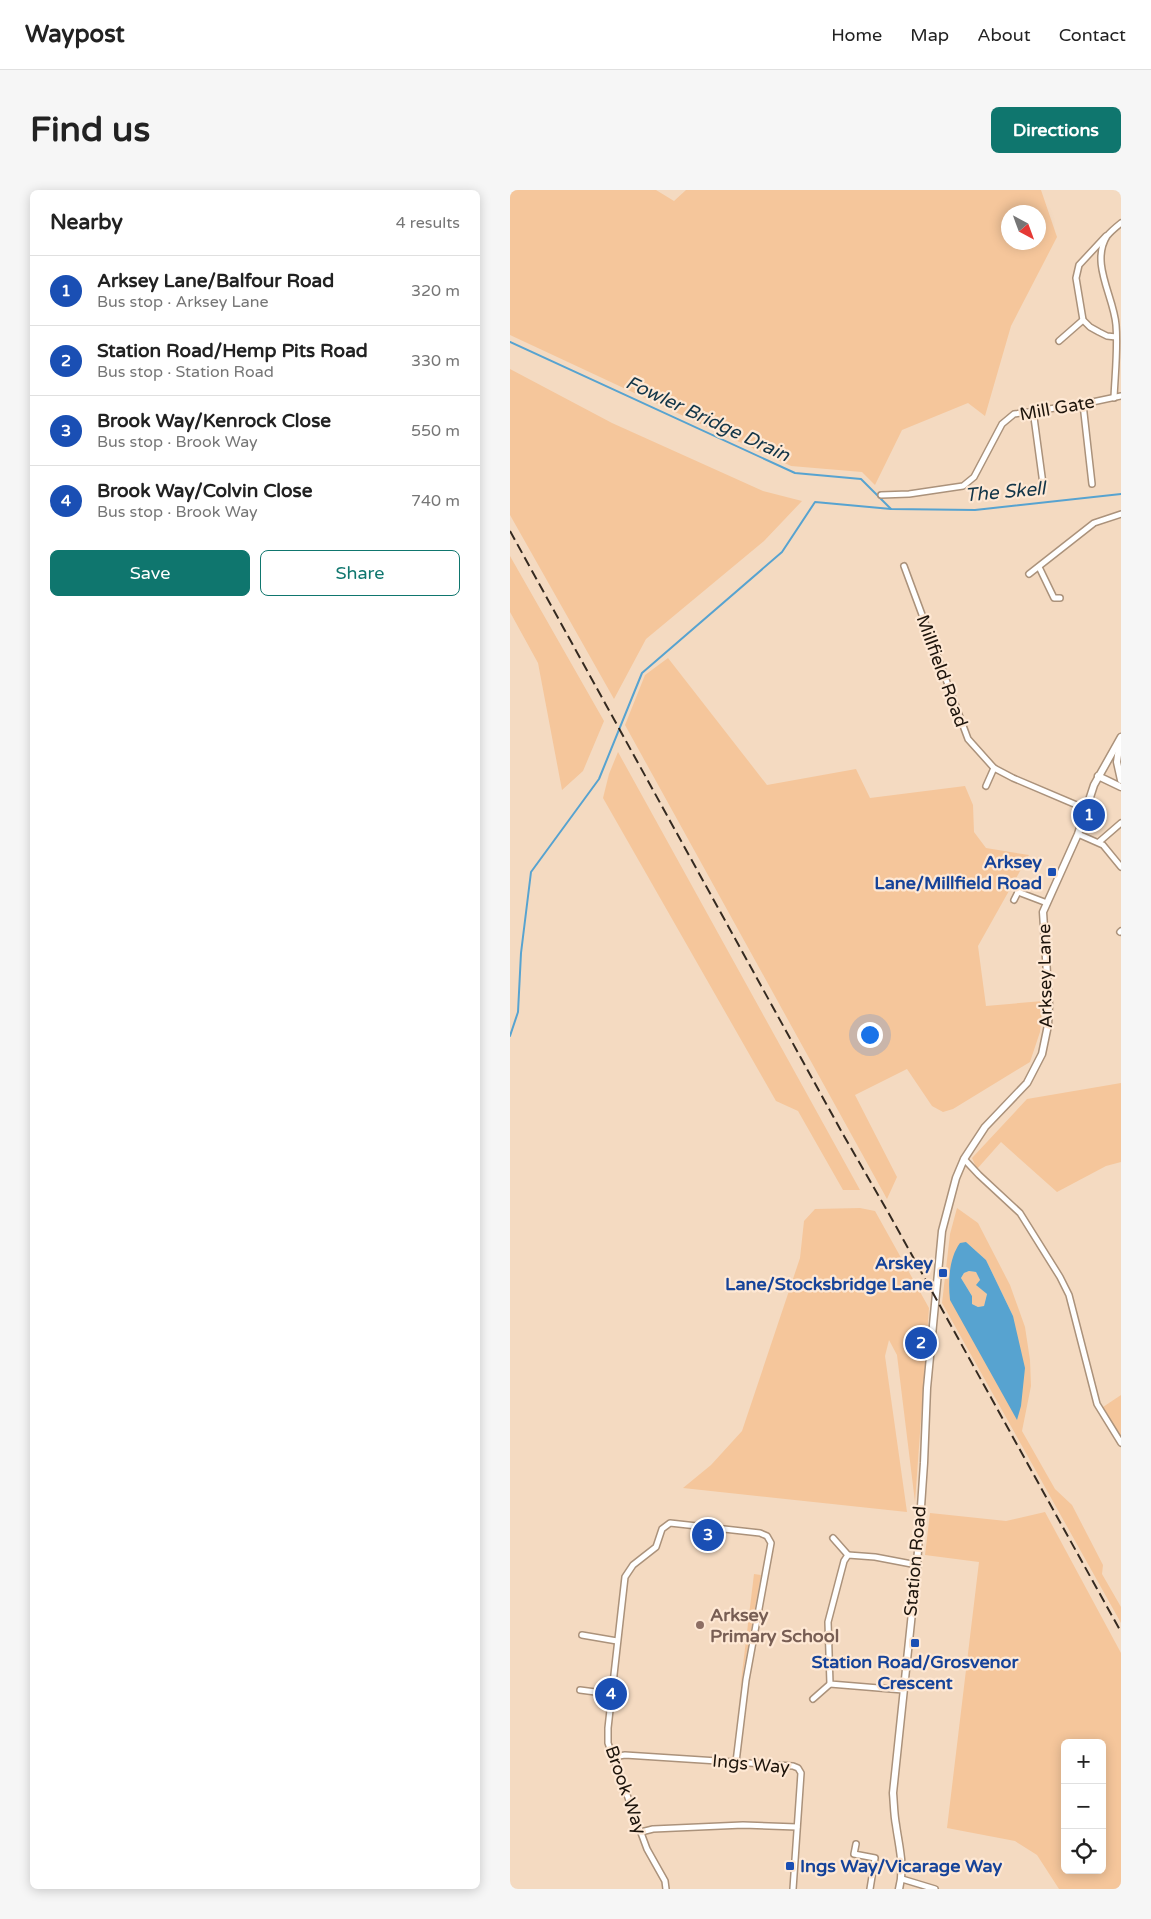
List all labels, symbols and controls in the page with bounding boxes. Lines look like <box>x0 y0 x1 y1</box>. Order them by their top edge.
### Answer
text: Waypost <box>25 20 125 49</box>
text: Home <box>831 24 882 46</box>
text: Map <box>910 24 949 46</box>
text: About <box>977 24 1031 46</box>
text: Contact <box>1059 24 1126 46</box>
button: Directions <box>991 107 1121 153</box>
text: Find us <box>30 109 150 151</box>
north arrow <box>1001 205 1046 250</box>
text: Nearby <box>50 210 123 235</box>
text: 4 results <box>396 213 460 233</box>
text: Arksey Lane/Balfour Road <box>97 270 334 292</box>
text: 1 <box>61 281 71 301</box>
text: 320 m <box>411 281 460 301</box>
text: Bus stop · Arksey Lane <box>97 292 269 312</box>
text: Station Road/Hemp Pits Road <box>97 340 368 362</box>
text: 2 <box>61 351 71 371</box>
text: 330 m <box>411 351 460 371</box>
text: Bus stop · Station Road <box>97 362 274 382</box>
water label: Fowler Bridge Drain <box>622 371 793 467</box>
street label: Mill Gate <box>1018 391 1096 425</box>
text: Brook Way/Kenrock Close <box>97 410 331 432</box>
text: 3 <box>61 421 71 441</box>
text: 550 m <box>411 421 460 441</box>
text: Bus stop · Brook Way <box>97 432 258 452</box>
water label: The Skell <box>964 477 1048 506</box>
text: Brook Way/Colvin Close <box>97 480 313 502</box>
text: 4 <box>61 491 71 511</box>
text: 740 m <box>411 491 460 511</box>
text: Bus stop · Brook Way <box>97 502 258 522</box>
button: Save <box>50 550 250 596</box>
button: Share <box>260 550 460 596</box>
street label: Millfield Road <box>911 612 973 730</box>
pin: 1 <box>1073 796 1105 834</box>
place label: Arksey Lane/Millfield Road <box>874 851 1042 894</box>
marker: Arksey Lane/Millfield Road <box>1046 866 1058 878</box>
street label: Arksey Lane <box>1033 923 1057 1029</box>
your location <box>857 1022 883 1048</box>
place label: Arskey Lane/Stocksbridge Lane <box>725 1252 933 1295</box>
marker: Arskey Lane/Stocksbridge Lane <box>937 1267 949 1279</box>
pin: 2 <box>905 1324 937 1362</box>
street label: Station Road <box>899 1505 931 1617</box>
pin: 3 <box>692 1516 724 1554</box>
place label: Arksey Primary School <box>710 1604 839 1647</box>
marker: Arksey Primary School <box>694 1619 706 1631</box>
marker: Station Road/Grosvenor Crescent <box>909 1637 921 1649</box>
place label: Station Road/Grosvenor Crescent <box>812 1651 1019 1694</box>
pin: 4 <box>595 1675 627 1713</box>
map controls <box>1061 1739 1106 1874</box>
button: + <box>1061 1739 1106 1784</box>
street label: Brook Way <box>601 1743 652 1838</box>
street label: Ings Way <box>711 1750 791 1778</box>
button: − <box>1061 1784 1106 1829</box>
button: locate <box>1061 1829 1106 1874</box>
place label: Ings Way/Vicarage Way <box>800 1855 1002 1877</box>
marker: Ings Way/Vicarage Way <box>784 1860 796 1872</box>

